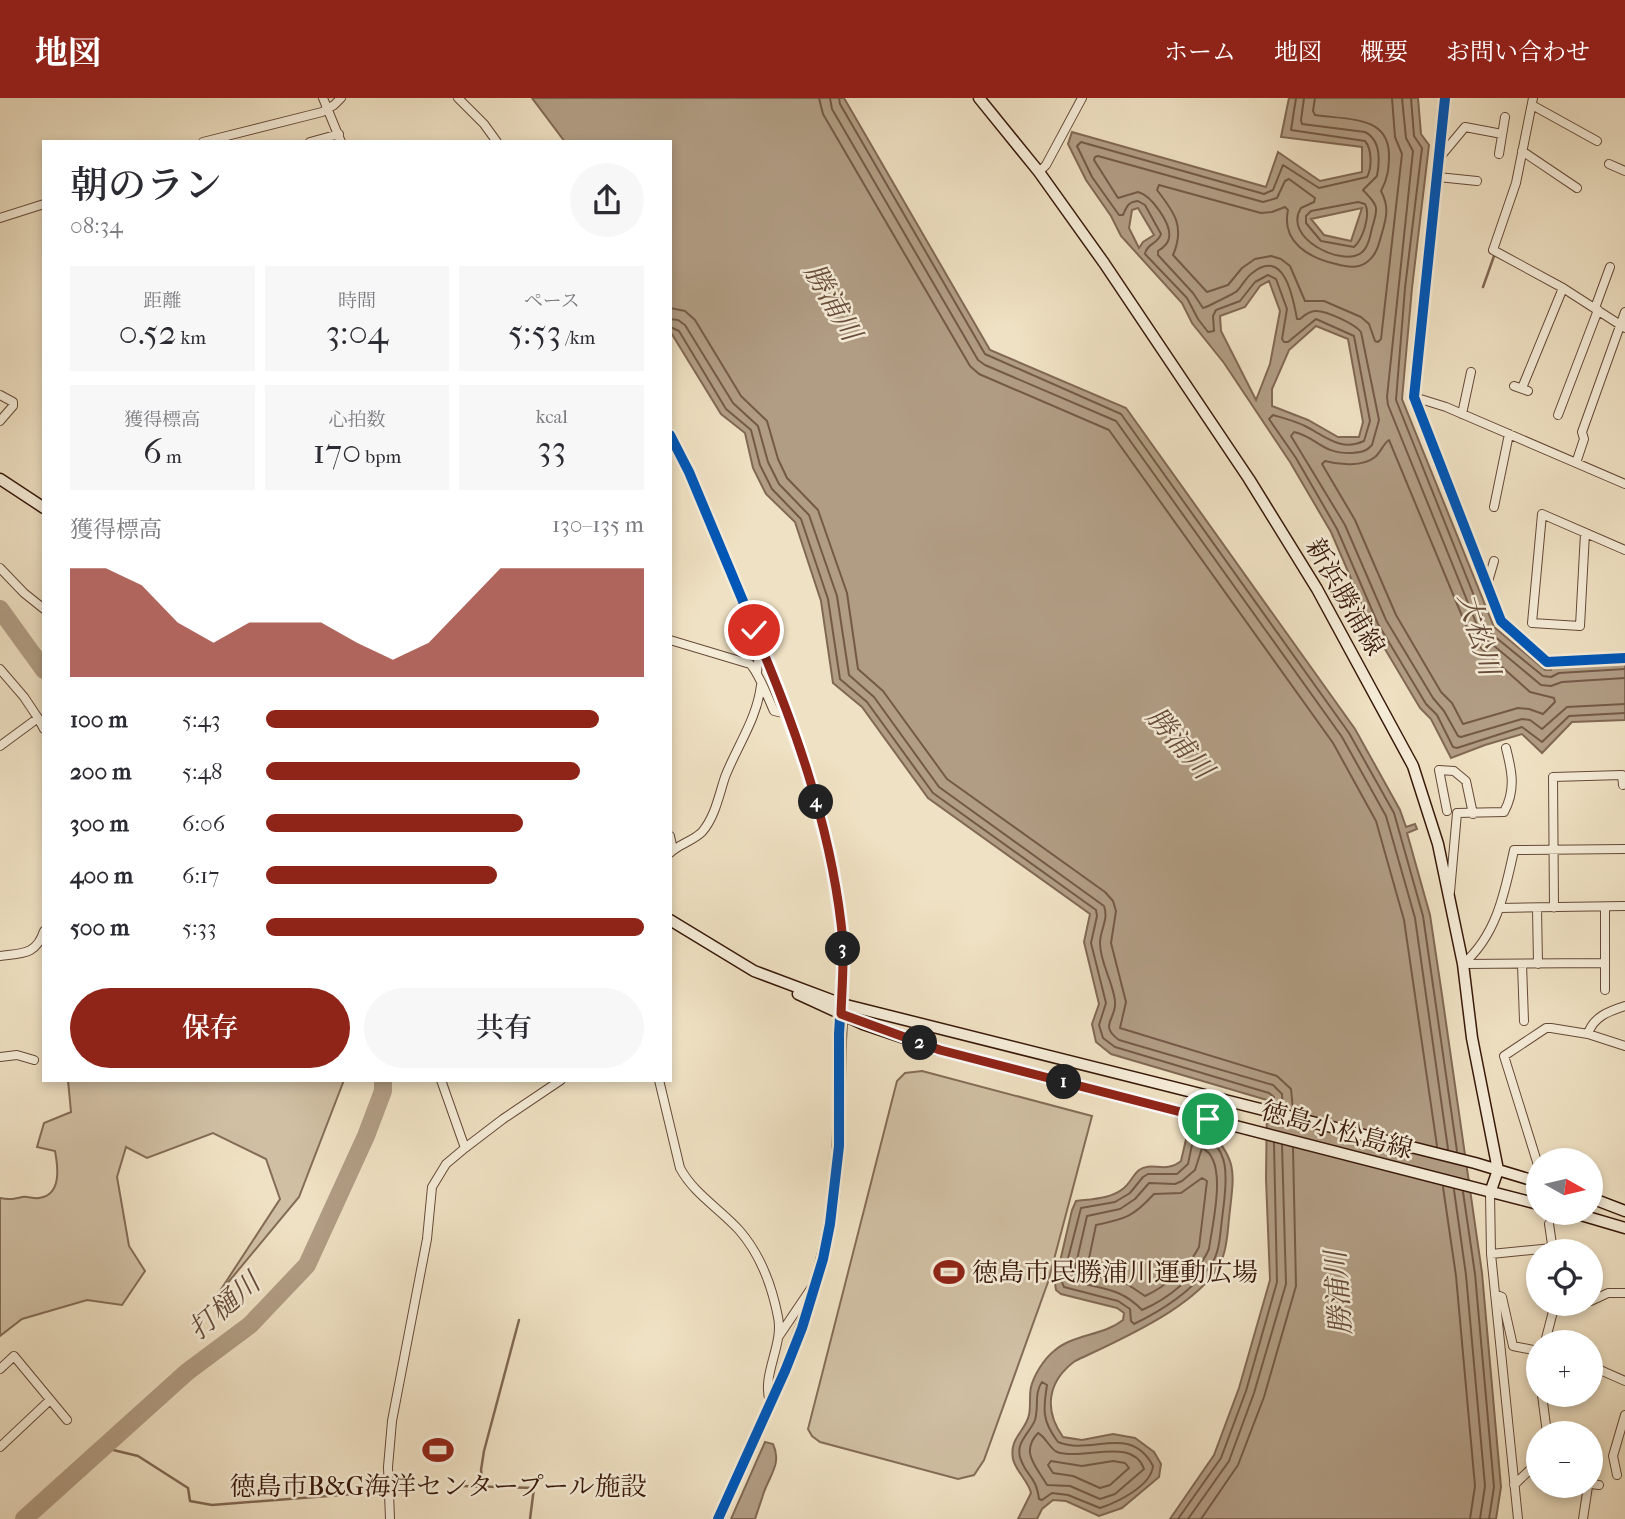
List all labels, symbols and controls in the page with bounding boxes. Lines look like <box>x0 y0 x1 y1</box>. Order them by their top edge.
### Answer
text: 地図 <box>35 34 101 73</box>
text: ホーム <box>1164 38 1236 66</box>
text: 地図 <box>1274 38 1322 66</box>
text: 概要 <box>1360 38 1408 66</box>
text: お問い合わせ <box>1446 38 1590 66</box>
text: 朝のラン <box>70 163 222 208</box>
button: share <box>570 163 644 237</box>
text: 08:34 <box>70 212 123 239</box>
water label: 勝浦川 <box>798 257 870 349</box>
text: 距離 <box>143 290 181 312</box>
text: 時間 <box>338 290 376 312</box>
text: ペース <box>524 290 580 312</box>
text: 0.52 <box>119 312 176 353</box>
text: 3:04 <box>326 312 388 353</box>
text: 5:53 <box>508 312 561 353</box>
text: km <box>176 327 206 349</box>
text: /km <box>561 327 595 349</box>
text: kcal <box>536 406 568 428</box>
text: 獲得標高 <box>124 409 200 431</box>
text: 心拍数 <box>328 409 386 431</box>
text: 33 <box>537 428 566 469</box>
text: 6 <box>143 431 162 472</box>
text: 170 <box>313 431 361 472</box>
text: m <box>162 446 182 468</box>
text: bpm <box>361 446 401 468</box>
text: 130–135 m <box>552 511 644 538</box>
text: 獲得標高 <box>70 516 162 543</box>
street label: 新浜勝浦線 <box>1299 533 1391 661</box>
water label: 大松川 <box>1452 589 1507 682</box>
pin <box>724 600 784 660</box>
icon: check <box>735 611 773 649</box>
water label: 勝浦川 <box>1140 700 1222 788</box>
text: 100 m <box>70 706 128 733</box>
text: 5:43 <box>182 706 221 733</box>
text: 200 m <box>70 758 131 785</box>
text: 5:48 <box>182 758 223 785</box>
pin: 4 <box>798 784 834 820</box>
text: 4 <box>810 790 821 812</box>
text: 300 m <box>70 810 129 837</box>
text: 6:06 <box>182 810 225 837</box>
text: 400 m <box>70 862 133 889</box>
text: 6:17 <box>182 862 219 889</box>
text: 500 m <box>70 914 129 941</box>
text: 5:33 <box>182 914 216 941</box>
pin: 3 <box>826 932 860 966</box>
text: 3 <box>839 937 846 959</box>
button: 保存 <box>70 988 350 1068</box>
button: 共有 <box>364 988 644 1068</box>
pin: 2 <box>902 1026 937 1060</box>
text: 2 <box>915 1031 924 1053</box>
pin: 1 <box>1046 1065 1082 1100</box>
text: 1 <box>1060 1070 1067 1092</box>
pin <box>1178 1089 1238 1149</box>
street label: 徳島小松島線 <box>1258 1095 1416 1165</box>
icon: arrive <box>1189 1100 1227 1138</box>
north arrow <box>1526 1148 1603 1225</box>
map controls <box>1526 1148 1603 1498</box>
button: locate <box>1526 1239 1603 1316</box>
water label: 勝浦川 <box>1318 1247 1357 1336</box>
sports icon: 徳島市民勝浦川運動広場 <box>932 1255 966 1289</box>
place label: 徳島市民勝浦川運動広場 <box>972 1257 1258 1288</box>
water label: 打樋川 <box>181 1264 269 1346</box>
button: + <box>1526 1330 1603 1407</box>
button: − <box>1526 1421 1603 1498</box>
sports icon: 徳島市B&G海洋センタープール施設 <box>421 1433 455 1467</box>
place label: 徳島市B&G海洋センタープール施設 <box>229 1471 647 1502</box>

